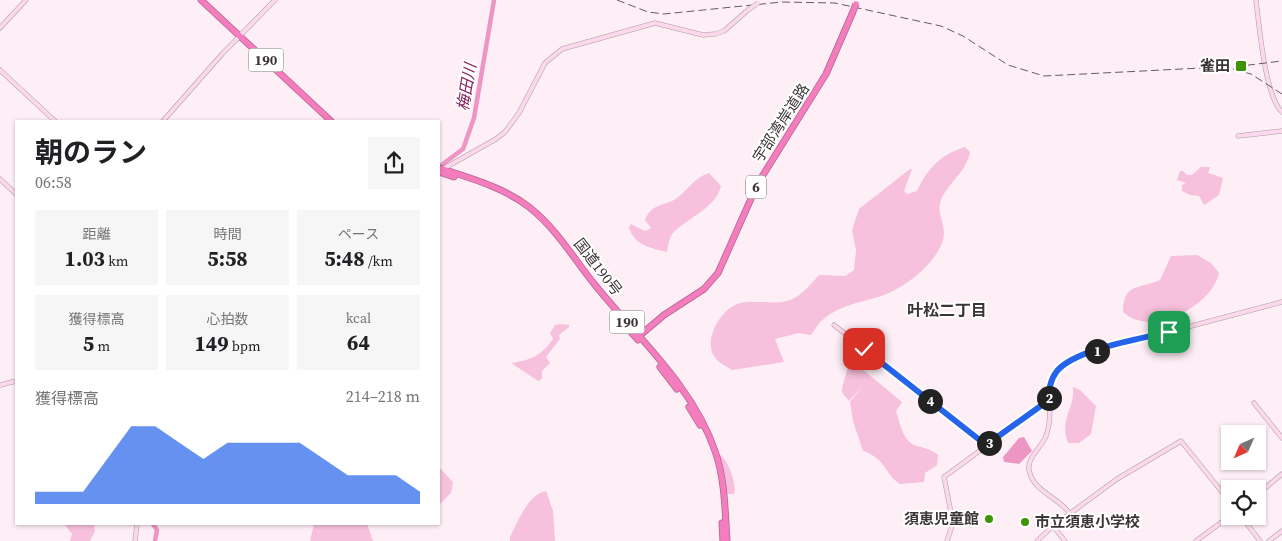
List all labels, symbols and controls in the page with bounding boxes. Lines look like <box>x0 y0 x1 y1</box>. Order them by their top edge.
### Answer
road number: 190 <box>248 48 284 72</box>
place label: 雀田 <box>1200 55 1230 76</box>
water label: 梅田川 <box>451 59 481 113</box>
marker: 雀田 <box>1234 59 1248 73</box>
street label: 宇部湾岸道路 <box>747 79 814 166</box>
text: 朝のラン <box>35 133 147 171</box>
button: share <box>368 137 420 189</box>
text: 06:58 <box>35 171 72 193</box>
road number: 6 <box>746 176 766 198</box>
text: 距離 <box>83 224 111 244</box>
text: 時間 <box>214 224 242 244</box>
text: ペース <box>338 224 379 244</box>
street label: 国道190号 <box>569 234 627 300</box>
text: 1.03 <box>65 244 105 273</box>
text: 5:58 <box>207 244 248 273</box>
text: 5:48 <box>324 244 365 273</box>
text: km <box>105 251 129 271</box>
text: /km <box>365 251 393 271</box>
district label: 叶松二丁目 <box>907 299 987 321</box>
text: kcal <box>346 308 371 328</box>
text: 獲得標高 <box>69 309 125 329</box>
text: 心拍数 <box>207 309 249 329</box>
road number: 190 <box>610 311 644 334</box>
pin <box>1148 311 1190 353</box>
icon: arrive <box>1155 318 1183 346</box>
text: 64 <box>347 328 370 357</box>
pin <box>843 328 885 370</box>
text: 5 <box>83 329 94 358</box>
text: 149 <box>194 329 229 358</box>
icon: check <box>850 335 878 363</box>
text: m <box>94 336 110 356</box>
text: bpm <box>229 336 261 356</box>
pin: 1 <box>1084 338 1110 364</box>
text: 1 <box>1094 341 1101 361</box>
text: 214–218 m <box>346 385 420 407</box>
pin: 2 <box>1036 386 1062 410</box>
text: 獲得標高 <box>35 387 99 409</box>
pin: 4 <box>918 388 942 414</box>
text: 2 <box>1046 388 1053 408</box>
text: 4 <box>927 391 934 411</box>
north arrow <box>1221 425 1266 470</box>
map controls <box>1221 425 1266 525</box>
pin: 3 <box>976 430 1002 456</box>
text: 3 <box>986 433 993 453</box>
button: locate <box>1221 480 1266 525</box>
place label: 須恵児童館 <box>904 508 979 529</box>
place label: 市立須恵小学校 <box>1035 511 1140 532</box>
marker: 須恵児童館 <box>983 513 995 525</box>
marker: 市立須恵小学校 <box>1019 516 1031 528</box>

